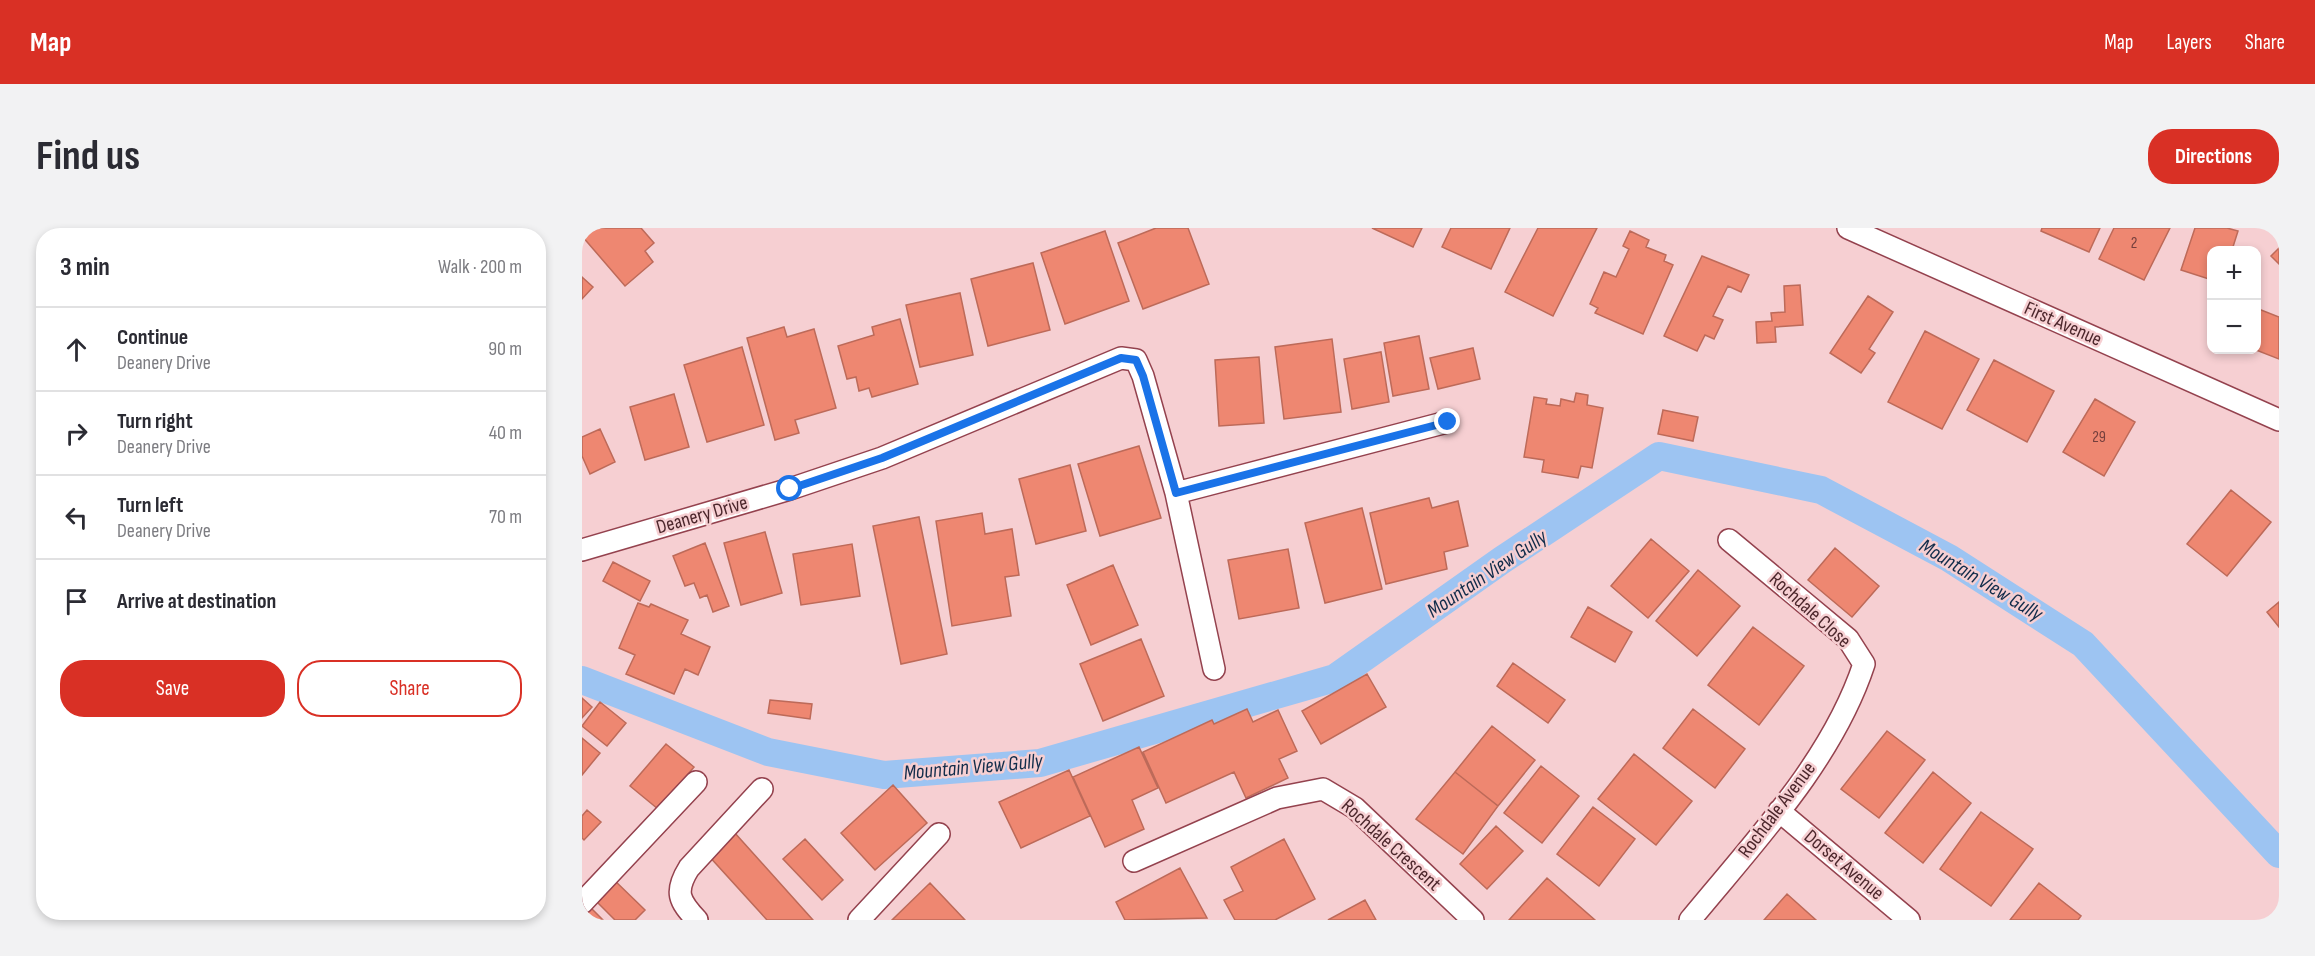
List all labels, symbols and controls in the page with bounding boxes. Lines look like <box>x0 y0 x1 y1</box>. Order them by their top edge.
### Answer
text: Map <box>30 26 71 59</box>
text: Map <box>2104 30 2133 55</box>
text: Layers <box>2166 30 2212 55</box>
text: Share <box>2245 30 2285 55</box>
button: Directions <box>2148 129 2279 184</box>
text: Find us <box>36 131 140 182</box>
house number: 2 <box>2131 234 2137 253</box>
map controls <box>2207 246 2261 354</box>
button: + <box>2207 246 2261 300</box>
text: 3 min <box>60 252 110 283</box>
text: Walk · 200 m <box>438 255 522 279</box>
street label: First Avenue <box>2020 296 2106 352</box>
button: − <box>2207 300 2261 354</box>
text: Continue <box>117 324 188 351</box>
icon: ahead <box>60 333 93 366</box>
text: 90 m <box>488 337 522 361</box>
text: Deanery Drive <box>117 351 211 375</box>
text: Turn right <box>117 408 193 435</box>
route end <box>1434 408 1460 434</box>
icon: right <box>60 417 93 450</box>
text: 40 m <box>489 421 522 445</box>
house number: 29 <box>2092 428 2106 447</box>
text: Deanery Drive <box>117 435 211 459</box>
route start <box>776 475 802 501</box>
street label: Deanery Drive <box>654 491 750 539</box>
text: Turn left <box>117 492 183 519</box>
icon: left <box>60 501 93 534</box>
text: 70 m <box>489 505 522 529</box>
text: Deanery Drive <box>117 519 211 543</box>
water label: Mountain View Gully <box>1422 524 1553 623</box>
water label: Mountain View Gully <box>1915 533 2048 627</box>
street label: Rochdale Close <box>1764 567 1856 653</box>
icon: arrive <box>60 585 93 618</box>
text: Arrive at destination <box>117 588 276 615</box>
button: Save <box>60 660 285 717</box>
button: Share <box>297 660 522 717</box>
water label: Mountain View Gully <box>903 748 1045 786</box>
street label: Rochdale Avenue <box>1733 757 1821 863</box>
street label: Rochdale Crescent <box>1336 794 1446 896</box>
street label: Dorset Avenue <box>1799 825 1889 905</box>

